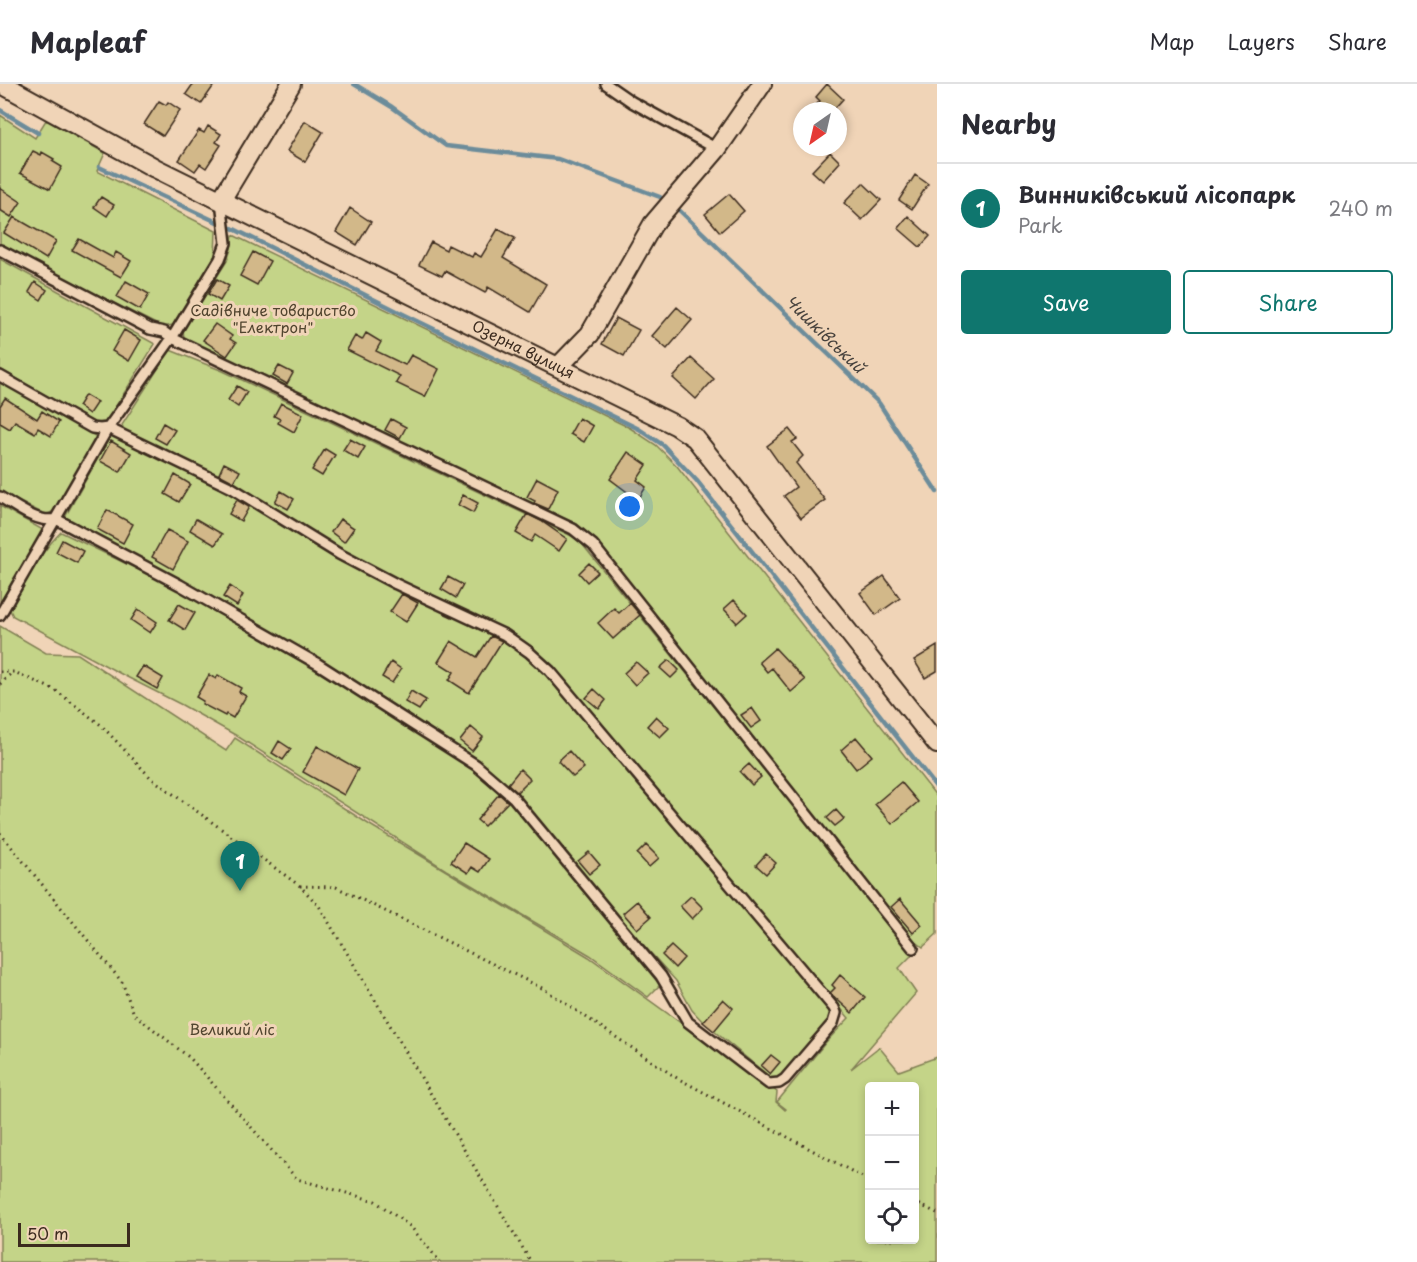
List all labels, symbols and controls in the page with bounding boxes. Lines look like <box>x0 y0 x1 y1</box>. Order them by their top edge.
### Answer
text: Mapleaf <box>30 20 146 63</box>
text: Map <box>1150 25 1194 57</box>
text: Layers <box>1227 25 1295 57</box>
text: Share <box>1328 25 1387 57</box>
north arrow <box>793 102 847 156</box>
text: Nearby <box>961 104 1056 143</box>
text: Винниківський лісопарк <box>1018 177 1295 210</box>
text: 1 <box>976 193 985 223</box>
text: 240 m <box>1328 193 1393 223</box>
text: Park <box>1018 210 1063 240</box>
button: Save <box>961 270 1171 334</box>
button: Share <box>1183 270 1393 334</box>
water label: Чишківський <box>780 289 873 380</box>
park label: Садівниче товариство "Електрон" <box>190 298 356 338</box>
street label: Озерна вулиця <box>468 313 579 384</box>
your location <box>615 492 644 521</box>
pin: 1 <box>220 842 260 891</box>
park label: Великий ліс <box>189 1017 275 1040</box>
map controls <box>865 1082 919 1244</box>
button: + <box>865 1082 919 1136</box>
button: − <box>865 1136 919 1190</box>
button: locate <box>865 1190 919 1244</box>
scale bar <box>18 1220 130 1248</box>
text: 50 m <box>27 1221 68 1245</box>

